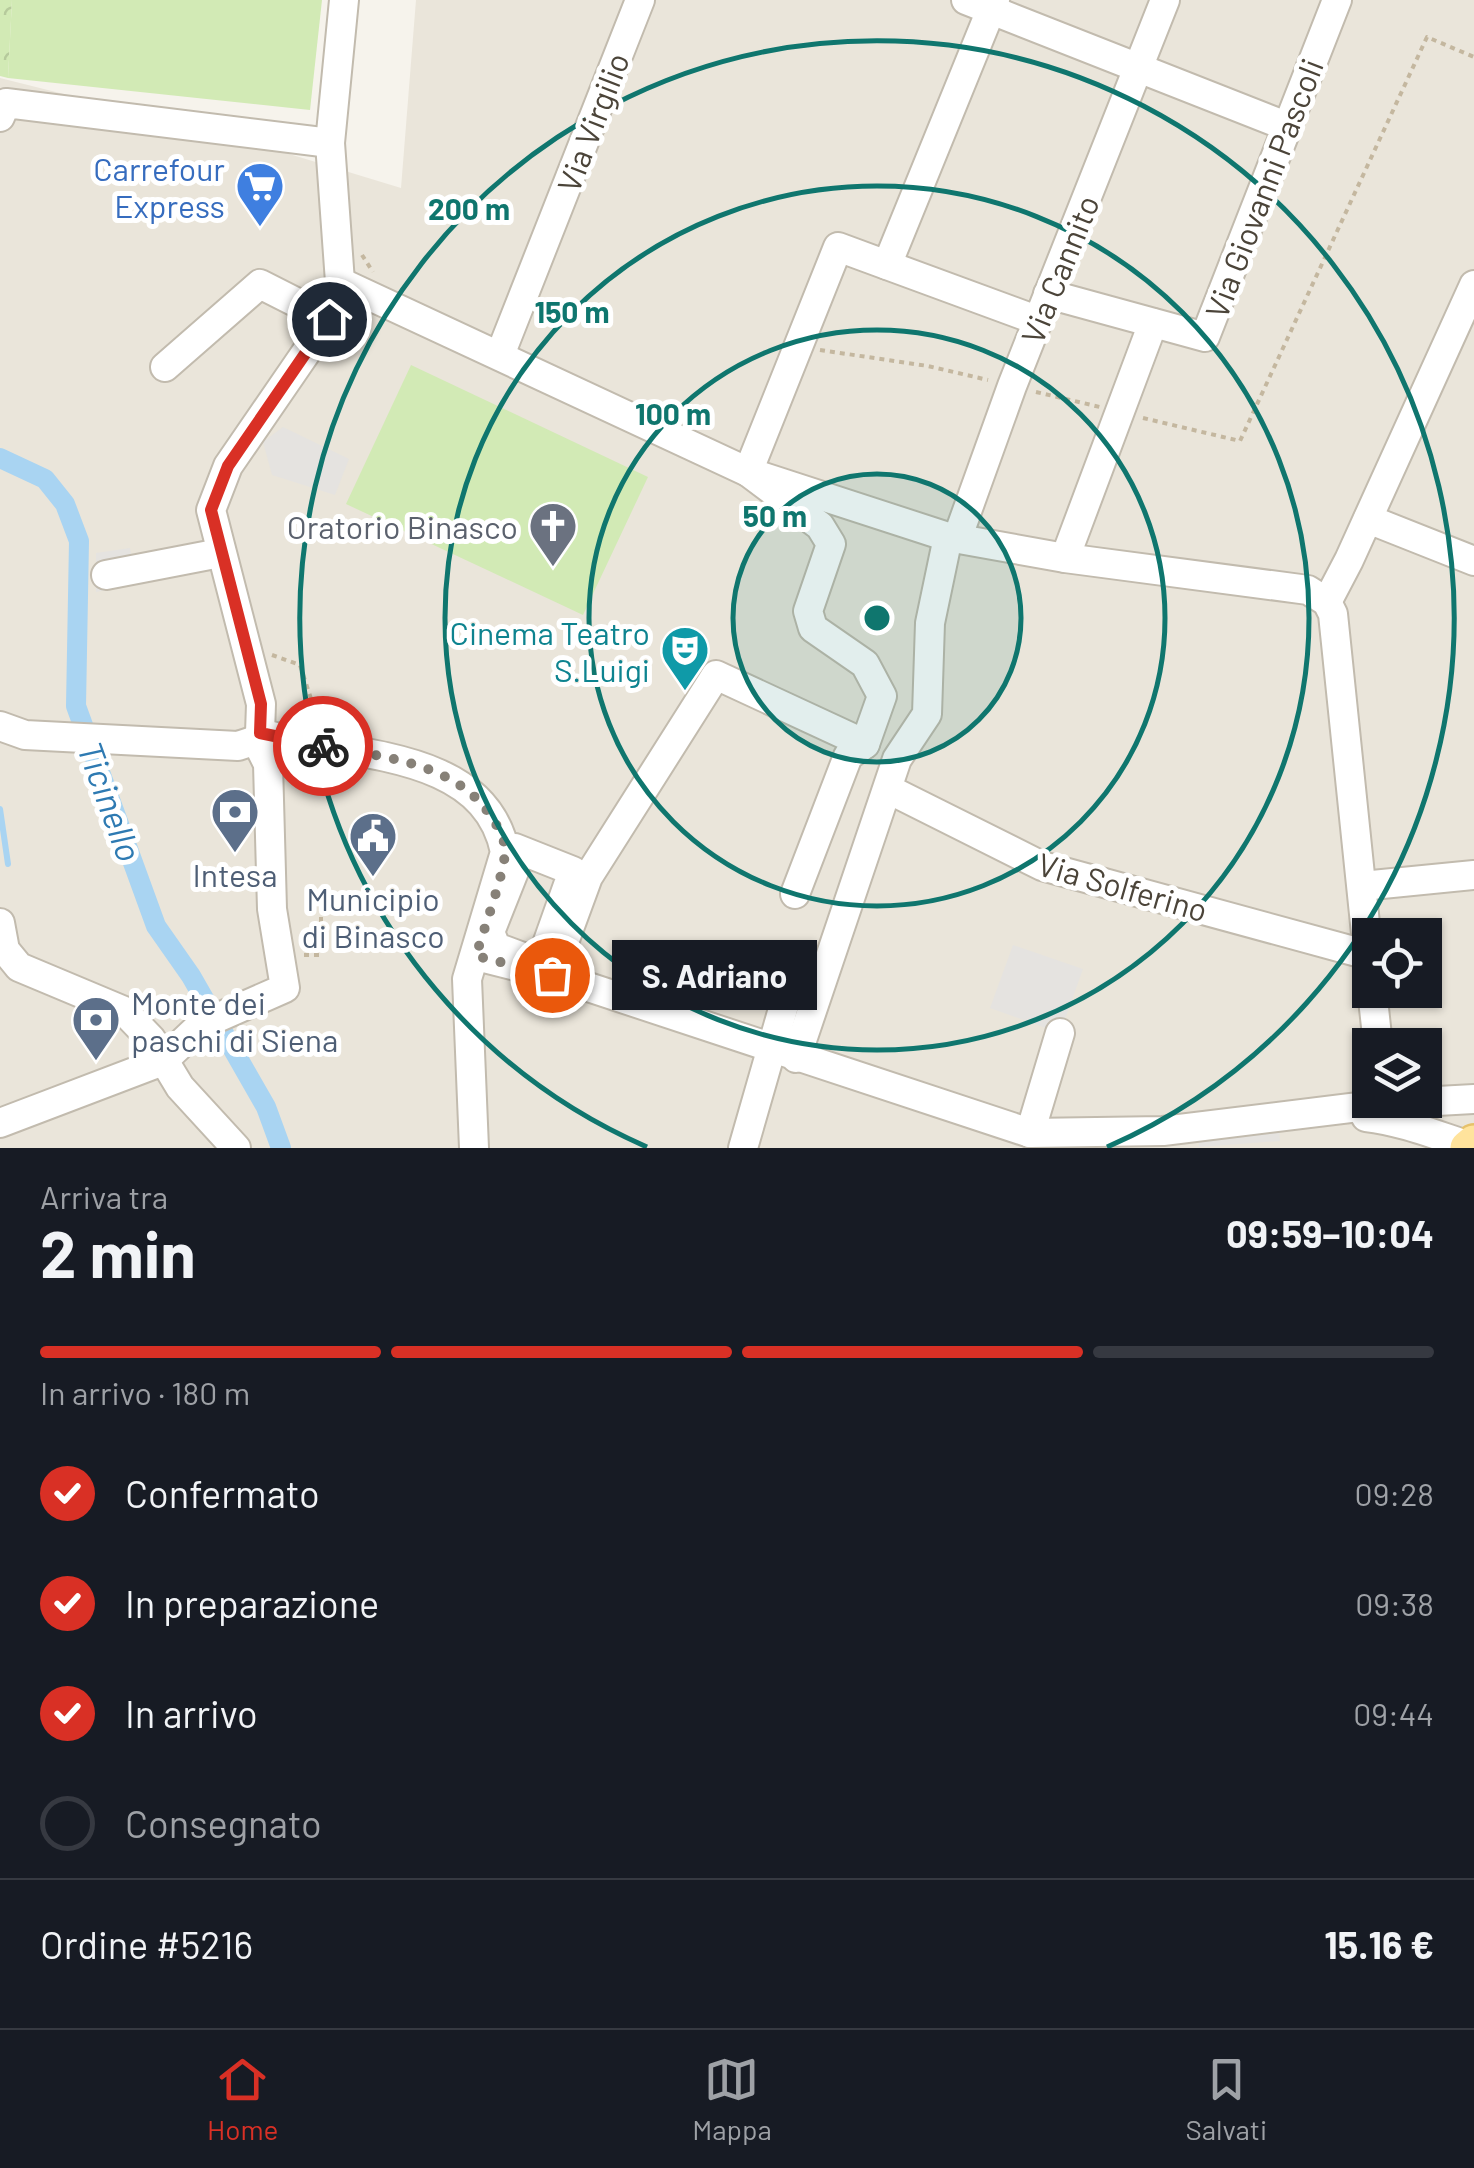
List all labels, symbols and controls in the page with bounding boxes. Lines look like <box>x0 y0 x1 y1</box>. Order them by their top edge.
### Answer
street label: Via Virgilio <box>548 47 636 197</box>
street label: Via Giovanni Pascoli <box>1196 53 1330 323</box>
place label: Carrefour Express <box>93 149 225 224</box>
supermarket icon: Carrefour Express <box>234 160 286 228</box>
street label: Via Cannito <box>1012 189 1106 349</box>
text: 200 m <box>428 190 510 226</box>
pin <box>287 277 372 362</box>
icon: home <box>302 292 357 347</box>
text: 150 m <box>535 293 609 329</box>
text: 100 m <box>635 395 711 431</box>
text: 50 m <box>743 497 807 533</box>
church icon: Oratorio Binasco <box>527 500 579 568</box>
place label: Oratorio Binasco <box>287 507 518 545</box>
centre of rings <box>859 600 895 636</box>
place label: Cinema Teatro S.Luigi <box>449 613 650 688</box>
theatre icon: Cinema Teatro S.Luigi <box>659 624 711 692</box>
courier <box>273 696 373 796</box>
icon: bike <box>296 719 351 774</box>
water label: Ticinello <box>70 735 152 867</box>
bank icon: Intesa <box>209 786 261 854</box>
public building icon: Municipio di Binasco <box>347 810 399 878</box>
street label: Via Solferino <box>1034 844 1212 928</box>
place label: Intesa <box>192 855 278 893</box>
place label: Municipio di Binasco <box>301 879 445 954</box>
map controls <box>1352 918 1442 1118</box>
button: locate <box>1352 918 1442 1008</box>
pin <box>510 933 595 1018</box>
callout: S. Adriano <box>612 940 817 1010</box>
icon: bag <box>525 948 580 1003</box>
text: S. Adriano <box>642 956 787 994</box>
place label: Monte dei paschi di Siena <box>131 983 338 1058</box>
bank icon: Monte dei paschi di Siena <box>70 994 122 1062</box>
button: layers <box>1352 1028 1442 1118</box>
text: Arriva tra <box>40 1177 168 1215</box>
text: 09:59–10:04 <box>1226 1210 1434 1256</box>
text: 2 min <box>40 1213 196 1291</box>
text: In arrivo · 180 m <box>40 1373 250 1411</box>
icon: check <box>40 1466 95 1521</box>
text: Confermato <box>125 1470 320 1516</box>
text: 09:28 <box>1355 1474 1434 1512</box>
icon: check <box>40 1576 95 1631</box>
text: In preparazione <box>125 1580 379 1626</box>
text: 09:38 <box>1355 1584 1434 1622</box>
icon: check <box>40 1686 95 1741</box>
text: In arrivo <box>125 1690 258 1736</box>
text: 09:44 <box>1353 1694 1434 1732</box>
text: Consegnato <box>125 1800 322 1846</box>
text: Ordine #5216 <box>40 1921 253 1967</box>
text: 15.16 € <box>1324 1921 1434 1967</box>
tab: Home <box>207 2052 278 2146</box>
tab: Mappa <box>692 2052 772 2146</box>
tab: Salvati <box>1186 2052 1267 2146</box>

